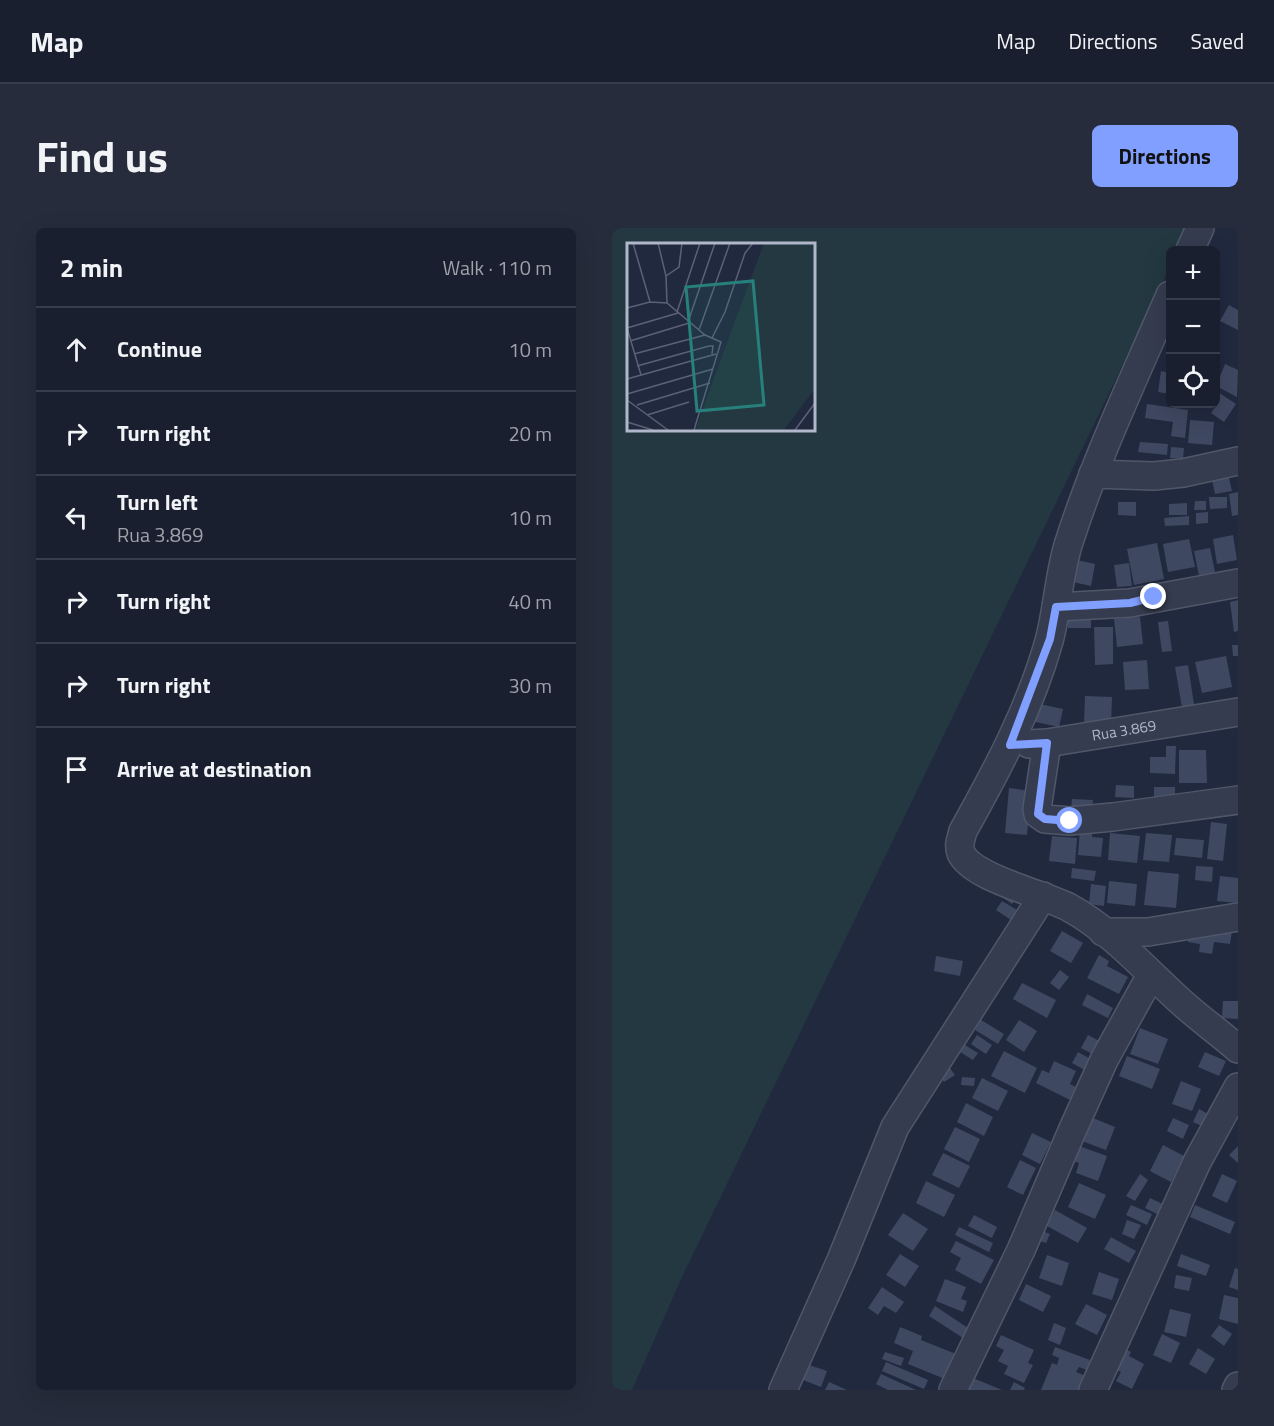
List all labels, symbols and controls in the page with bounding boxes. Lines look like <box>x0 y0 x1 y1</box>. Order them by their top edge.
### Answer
text: Map <box>30 20 84 63</box>
text: Map <box>996 25 1036 57</box>
text: Directions <box>1069 25 1158 57</box>
text: Saved <box>1191 25 1244 57</box>
text: Find us <box>36 124 168 188</box>
button: Directions <box>1092 125 1238 187</box>
inset map <box>627 243 814 430</box>
map controls <box>1166 246 1220 408</box>
button: + <box>1166 246 1220 300</box>
text: 2 min <box>60 248 123 287</box>
text: Walk · 110 m <box>443 252 552 283</box>
button: − <box>1166 300 1220 354</box>
text: Continue <box>117 332 202 366</box>
icon: ahead <box>60 333 93 366</box>
text: 10 m <box>508 334 552 365</box>
button: locate <box>1166 354 1220 408</box>
text: Turn right <box>117 416 211 450</box>
icon: right <box>60 417 93 450</box>
text: 20 m <box>508 418 552 449</box>
text: Turn left <box>117 485 198 519</box>
icon: left <box>60 501 93 534</box>
text: 10 m <box>508 502 552 533</box>
text: Rua 3.869 <box>117 519 203 550</box>
route end <box>1140 583 1166 609</box>
text: Turn right <box>117 584 211 618</box>
icon: right <box>60 585 93 618</box>
text: 40 m <box>508 586 552 617</box>
text: Turn right <box>117 668 211 702</box>
icon: right <box>60 669 93 702</box>
text: 30 m <box>508 670 552 701</box>
street label: Rua 3.869 <box>1090 713 1158 747</box>
text: Arrive at destination <box>117 752 312 786</box>
icon: arrive <box>60 753 93 786</box>
route start <box>1056 807 1082 833</box>

